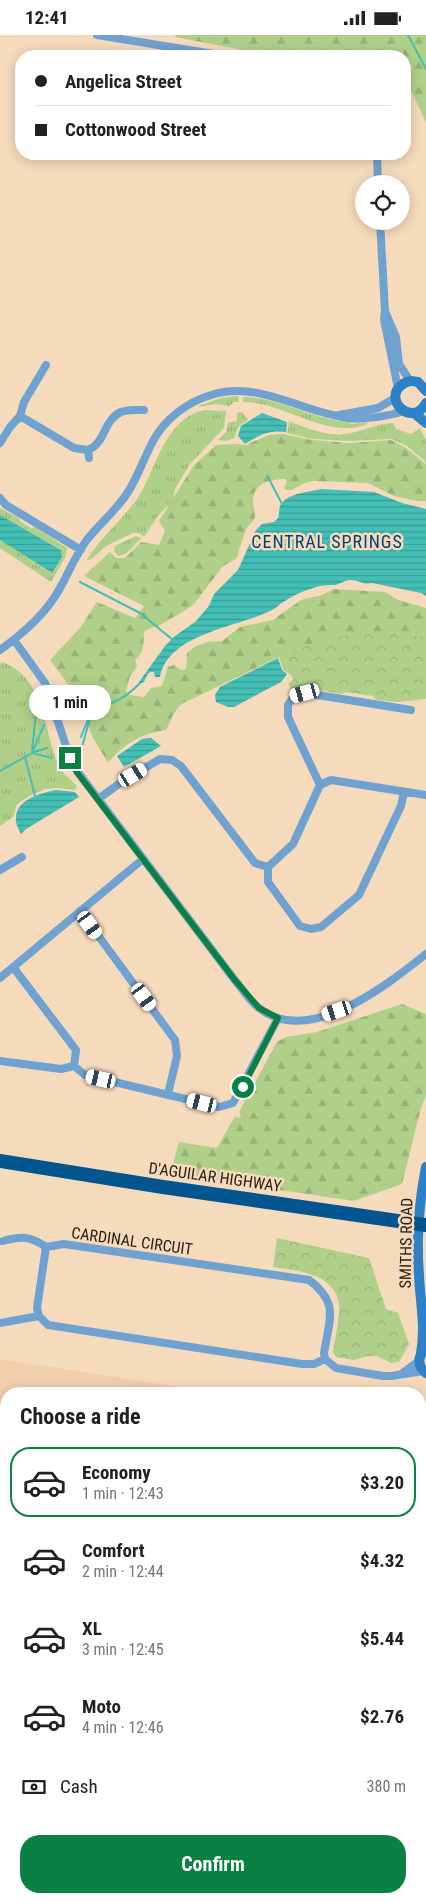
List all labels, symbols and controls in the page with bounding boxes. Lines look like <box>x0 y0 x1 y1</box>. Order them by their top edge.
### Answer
text: 12:41 <box>25 6 69 29</box>
text: Angelica Street <box>65 70 182 93</box>
text: Cottonwood Street <box>65 118 206 141</box>
map controls <box>355 175 410 230</box>
button: locate <box>355 175 410 230</box>
district label: CENTRAL SPRINGS <box>251 531 403 552</box>
car <box>288 682 321 704</box>
callout: 1 min <box>29 685 111 721</box>
text: 1 min <box>52 693 88 712</box>
route end <box>59 747 81 769</box>
car <box>116 761 149 789</box>
car <box>75 908 104 942</box>
car <box>129 980 158 1014</box>
car <box>320 999 353 1023</box>
car <box>84 1068 117 1090</box>
route start <box>232 1076 254 1098</box>
car <box>185 1092 218 1114</box>
street label: D'AGUILAR HIGHWAY <box>147 1158 283 1196</box>
street label: SMITHS ROAD <box>396 1197 416 1289</box>
street label: CARDINAL CIRCUIT <box>70 1223 194 1259</box>
text: Choose a ride <box>20 1404 141 1429</box>
icon: car <box>22 1460 67 1505</box>
text: Economy <box>82 1461 151 1484</box>
text: $3.20 <box>360 1471 404 1494</box>
text: 1 min · 12:43 <box>82 1484 164 1503</box>
icon: car <box>22 1538 67 1583</box>
text: Comfort <box>82 1539 145 1562</box>
text: $4.32 <box>360 1549 404 1572</box>
text: 2 min · 12:44 <box>82 1562 164 1581</box>
icon: car <box>22 1616 67 1661</box>
text: XL <box>82 1617 102 1640</box>
text: $5.44 <box>360 1627 404 1650</box>
text: 3 min · 12:45 <box>82 1640 164 1659</box>
icon: car <box>22 1694 67 1739</box>
text: Moto <box>82 1695 121 1718</box>
text: $2.76 <box>360 1705 404 1728</box>
text: 4 min · 12:46 <box>82 1718 164 1737</box>
icon: cash <box>20 1773 48 1801</box>
text: Cash <box>60 1775 98 1798</box>
text: 380 m <box>367 1777 406 1796</box>
button: Confirm <box>20 1835 406 1893</box>

